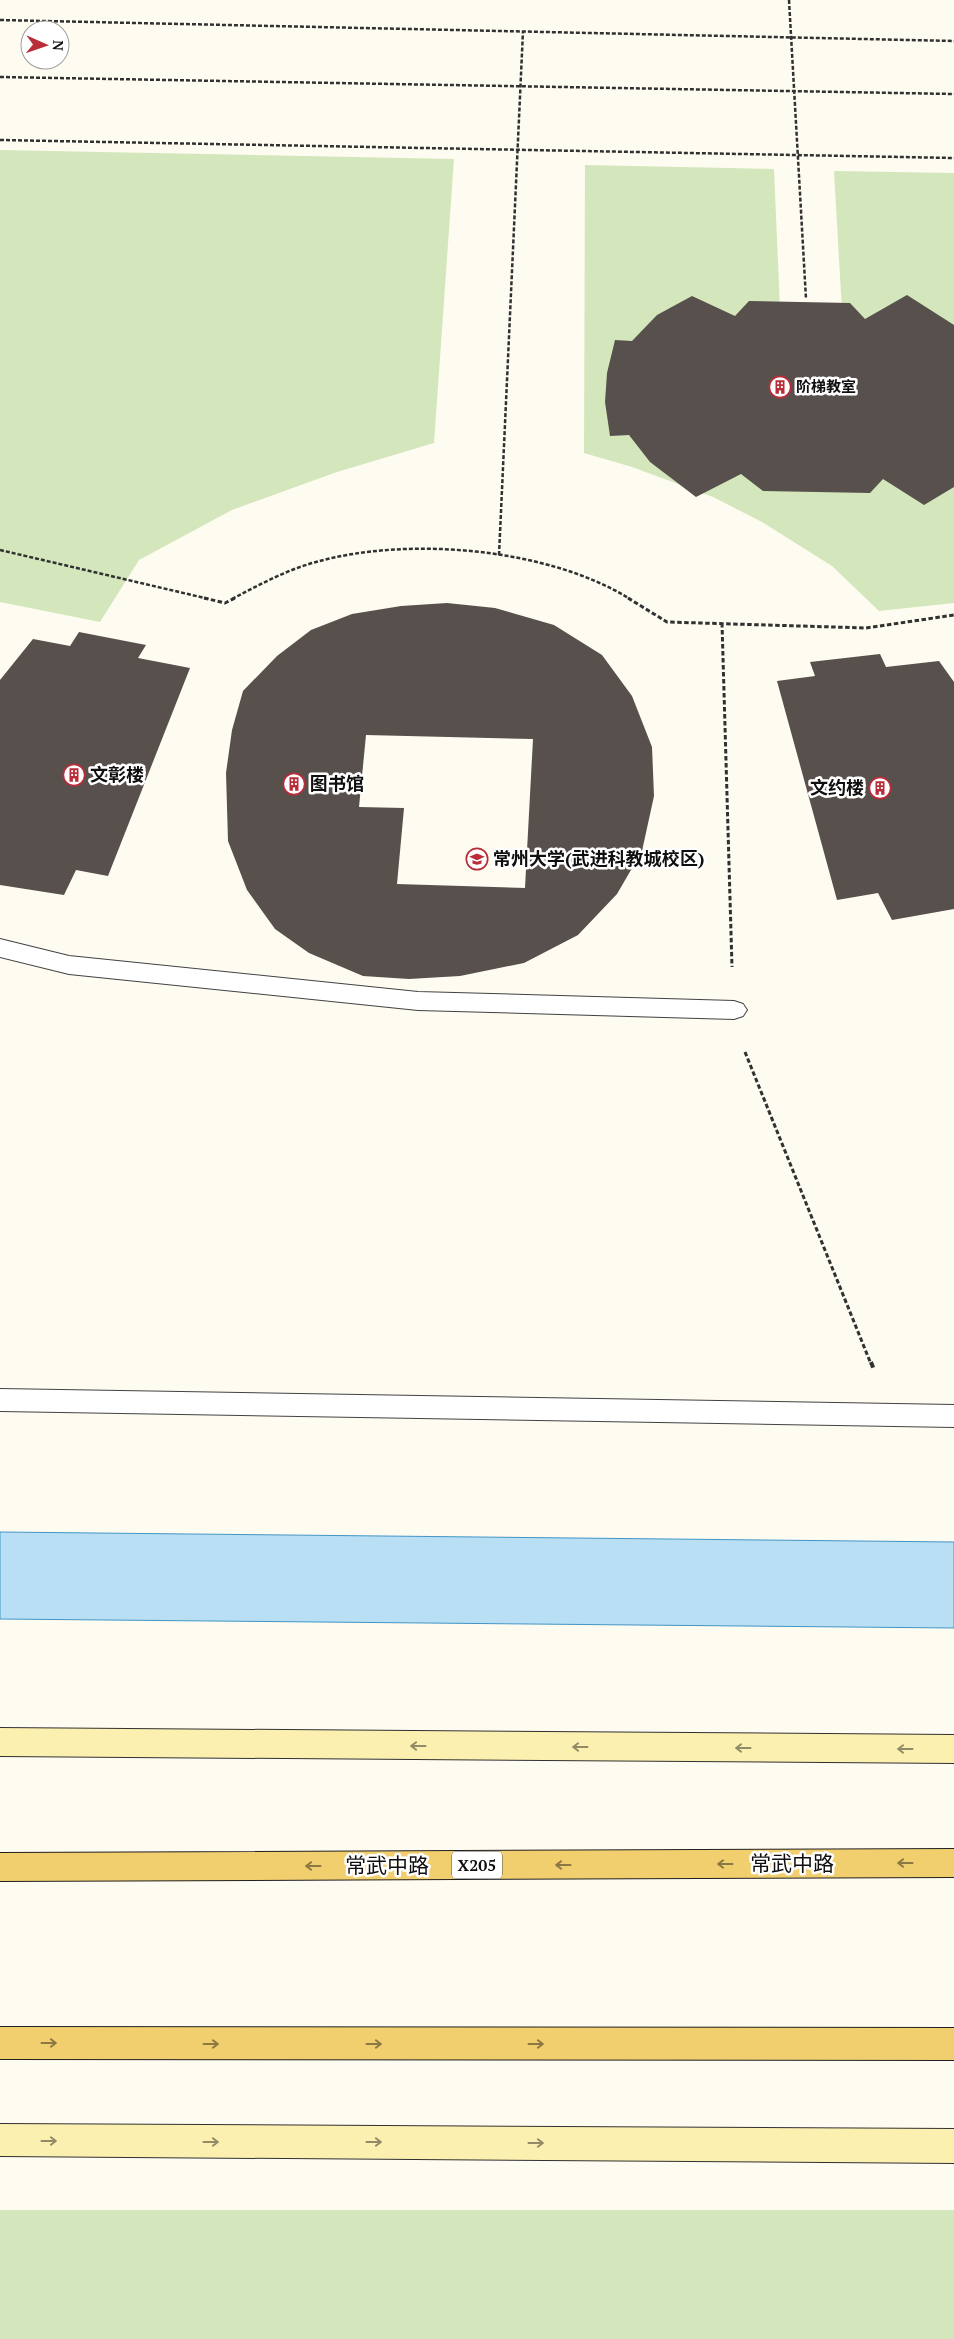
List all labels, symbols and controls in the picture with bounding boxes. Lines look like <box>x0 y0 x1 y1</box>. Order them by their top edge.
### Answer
north arrow <box>20 20 70 70</box>
text: N <box>49 40 68 51</box>
building icon: 阶梯教室 <box>768 375 792 399</box>
place label: 阶梯教室 <box>796 376 856 396</box>
place label: 文彰楼 <box>90 762 144 786</box>
building icon: 文彰楼 <box>62 763 86 787</box>
place label: 图书馆 <box>310 771 364 795</box>
building icon: 图书馆 <box>282 772 306 796</box>
place label: 文约楼 <box>810 775 864 799</box>
building icon: 文约楼 <box>868 776 892 800</box>
place label: 常州大学(武进科教城校区) <box>493 846 705 870</box>
school or university icon: 常州大学(武进科教城校区) <box>465 847 489 871</box>
one-way arrow <box>410 1741 426 1750</box>
one-way arrow <box>573 1742 589 1752</box>
one-way arrow <box>735 1743 752 1753</box>
one-way arrow <box>898 1744 914 1754</box>
street label: 常武中路 <box>750 1849 834 1877</box>
street label: 常武中路 <box>345 1851 429 1879</box>
road number: X205 <box>452 1852 502 1878</box>
one-way arrow <box>898 1858 914 1868</box>
one-way arrow <box>718 1859 734 1869</box>
one-way arrow <box>555 1860 572 1870</box>
one-way arrow <box>305 1861 322 1871</box>
one-way arrow <box>40 2039 56 2048</box>
one-way arrow <box>202 2039 219 2049</box>
one-way arrow <box>365 2039 381 2049</box>
one-way arrow <box>528 2039 544 2049</box>
one-way arrow <box>40 2136 56 2146</box>
one-way arrow <box>202 2137 219 2147</box>
one-way arrow <box>365 2138 381 2147</box>
one-way arrow <box>528 2138 544 2148</box>

